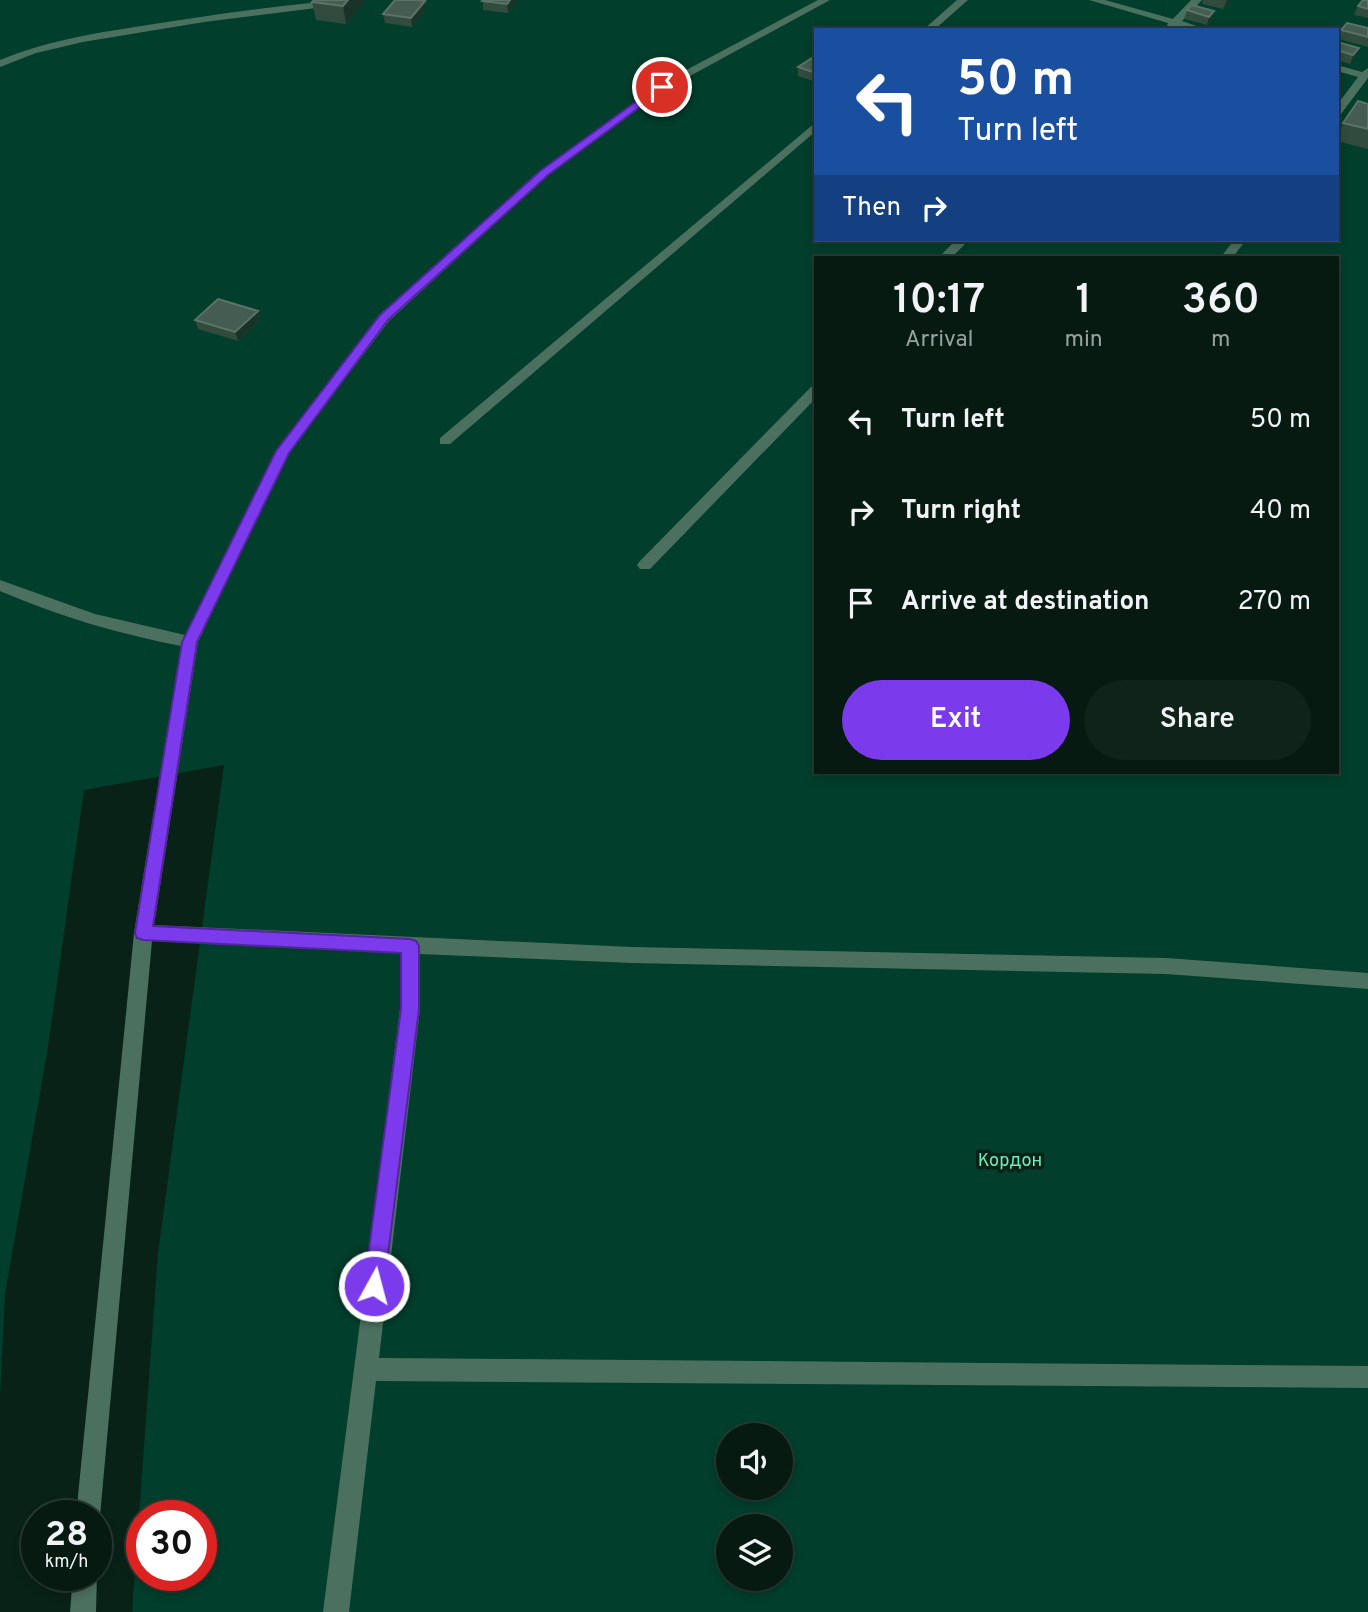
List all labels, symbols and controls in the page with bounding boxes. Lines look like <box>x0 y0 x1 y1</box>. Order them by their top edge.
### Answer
text: 50 m <box>957 51 1074 113</box>
icon: left <box>842 56 933 147</box>
pin <box>632 57 692 117</box>
icon: arrive <box>643 68 681 106</box>
text: Turn left <box>957 112 1078 152</box>
icon: right <box>915 189 953 227</box>
text: Then <box>842 192 901 225</box>
text: 10:17 <box>893 275 985 328</box>
text: 1 <box>1075 275 1092 328</box>
text: 360 <box>1182 275 1260 328</box>
text: Arrival <box>905 326 974 355</box>
text: min <box>1064 326 1103 355</box>
text: m <box>1211 326 1231 355</box>
icon: left <box>842 402 880 440</box>
text: Turn left <box>901 404 1005 437</box>
text: 50 m <box>1250 404 1311 437</box>
icon: right <box>842 493 880 531</box>
text: Turn right <box>901 495 1021 528</box>
text: 40 m <box>1250 495 1311 528</box>
icon: arrive <box>842 584 880 622</box>
text: Arrive at destination <box>901 586 1149 619</box>
text: 270 m <box>1238 586 1311 619</box>
button: Exit <box>842 680 1070 760</box>
button: Share <box>1084 680 1311 760</box>
park label: Кордон <box>978 1150 1042 1173</box>
position arrow <box>337 1249 411 1323</box>
map controls <box>716 1423 793 1591</box>
button: sound <box>716 1423 793 1500</box>
speed limit sign: 30 <box>126 1500 217 1591</box>
text: 28 <box>45 1514 88 1558</box>
button: layers <box>716 1514 793 1591</box>
text: km/h <box>45 1551 88 1574</box>

